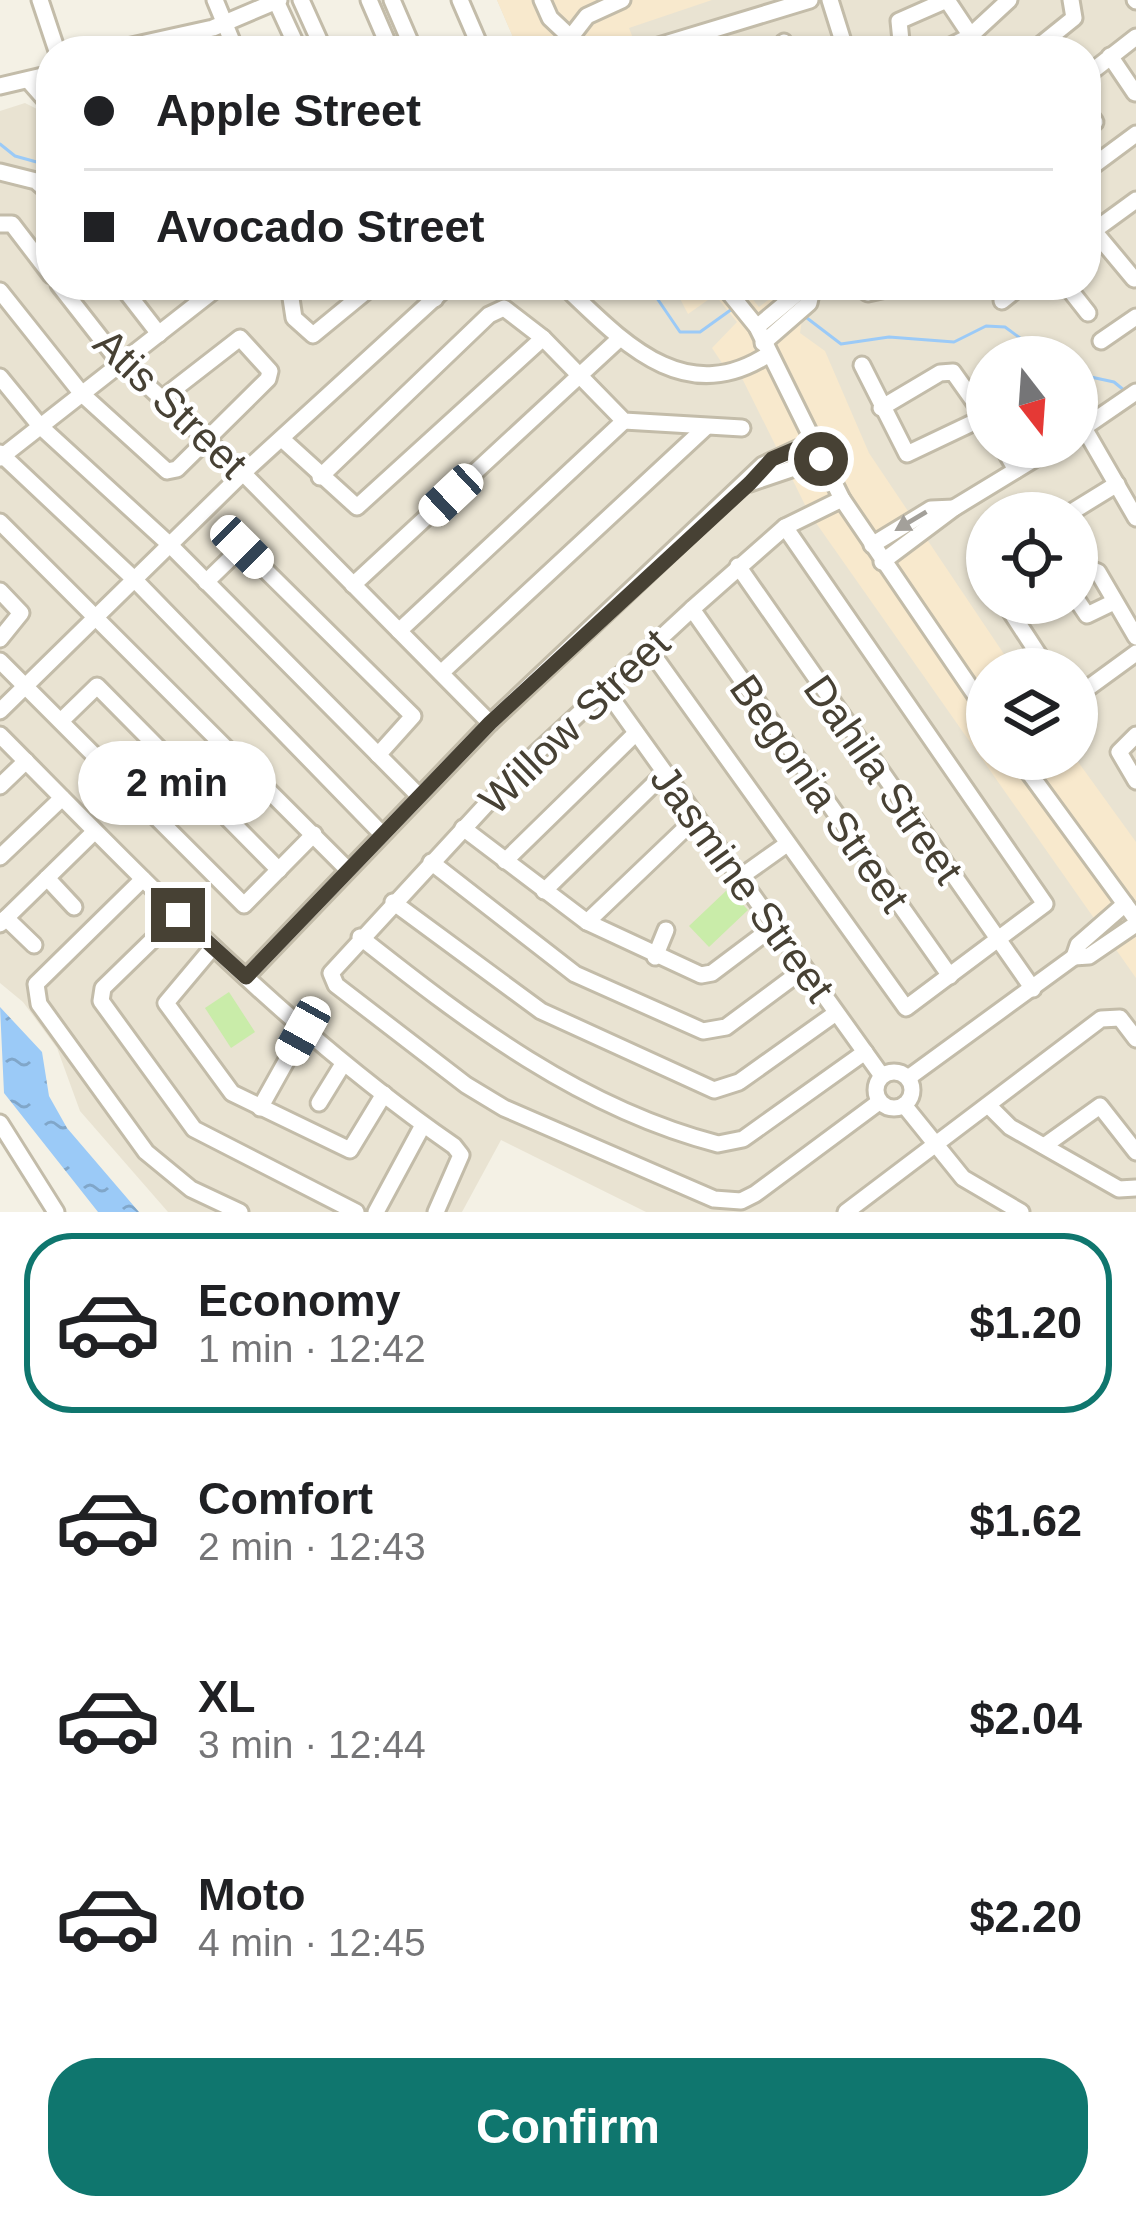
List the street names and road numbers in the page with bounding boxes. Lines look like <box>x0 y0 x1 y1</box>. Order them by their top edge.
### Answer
street label: Atis Street <box>85 319 257 488</box>
street label: Willow Street <box>470 619 679 823</box>
street label: Begonia Street <box>721 666 919 921</box>
street label: Dahila Street <box>795 666 973 892</box>
street label: Jasmine Street <box>641 756 844 1011</box>

